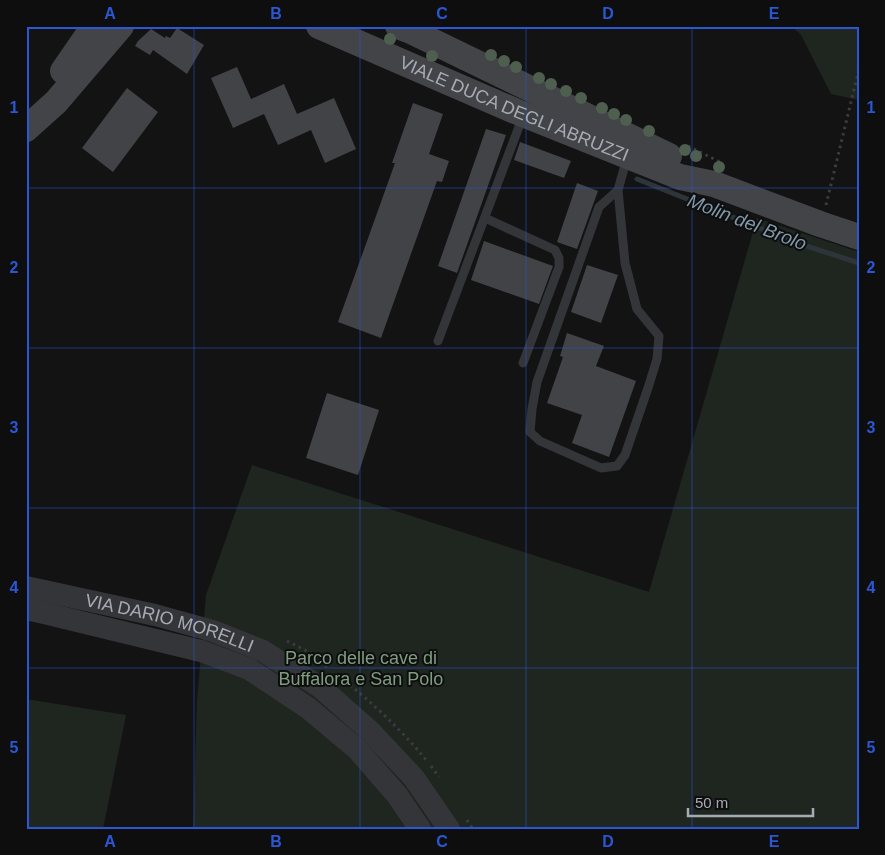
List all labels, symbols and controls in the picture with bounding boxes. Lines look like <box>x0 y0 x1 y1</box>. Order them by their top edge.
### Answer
text: A <box>104 5 116 22</box>
text: B <box>270 5 282 22</box>
text: C <box>436 5 448 22</box>
text: D <box>602 5 614 22</box>
text: E <box>769 5 780 22</box>
street label: VIALE DUCA DEGLI ABRUZZI <box>397 52 632 165</box>
text: 1 <box>10 99 19 116</box>
text: 1 <box>867 99 876 116</box>
water label: Molin del Brolo <box>685 190 809 254</box>
text: 2 <box>10 259 19 276</box>
text: 2 <box>867 259 876 276</box>
text: 3 <box>10 419 19 436</box>
text: 3 <box>867 419 876 436</box>
text: 4 <box>10 579 19 596</box>
text: 4 <box>867 579 876 596</box>
street label: VIA DARIO MORELLI <box>83 590 257 656</box>
park label: Parco delle cave di Buffalora e San Polo <box>279 648 443 689</box>
text: 5 <box>10 739 19 756</box>
text: 5 <box>867 739 876 756</box>
scale bar <box>688 785 812 817</box>
text: 50 m <box>695 794 728 811</box>
text: A <box>104 833 116 850</box>
text: B <box>270 833 282 850</box>
text: C <box>436 833 448 850</box>
text: D <box>602 833 614 850</box>
text: E <box>769 833 780 850</box>

